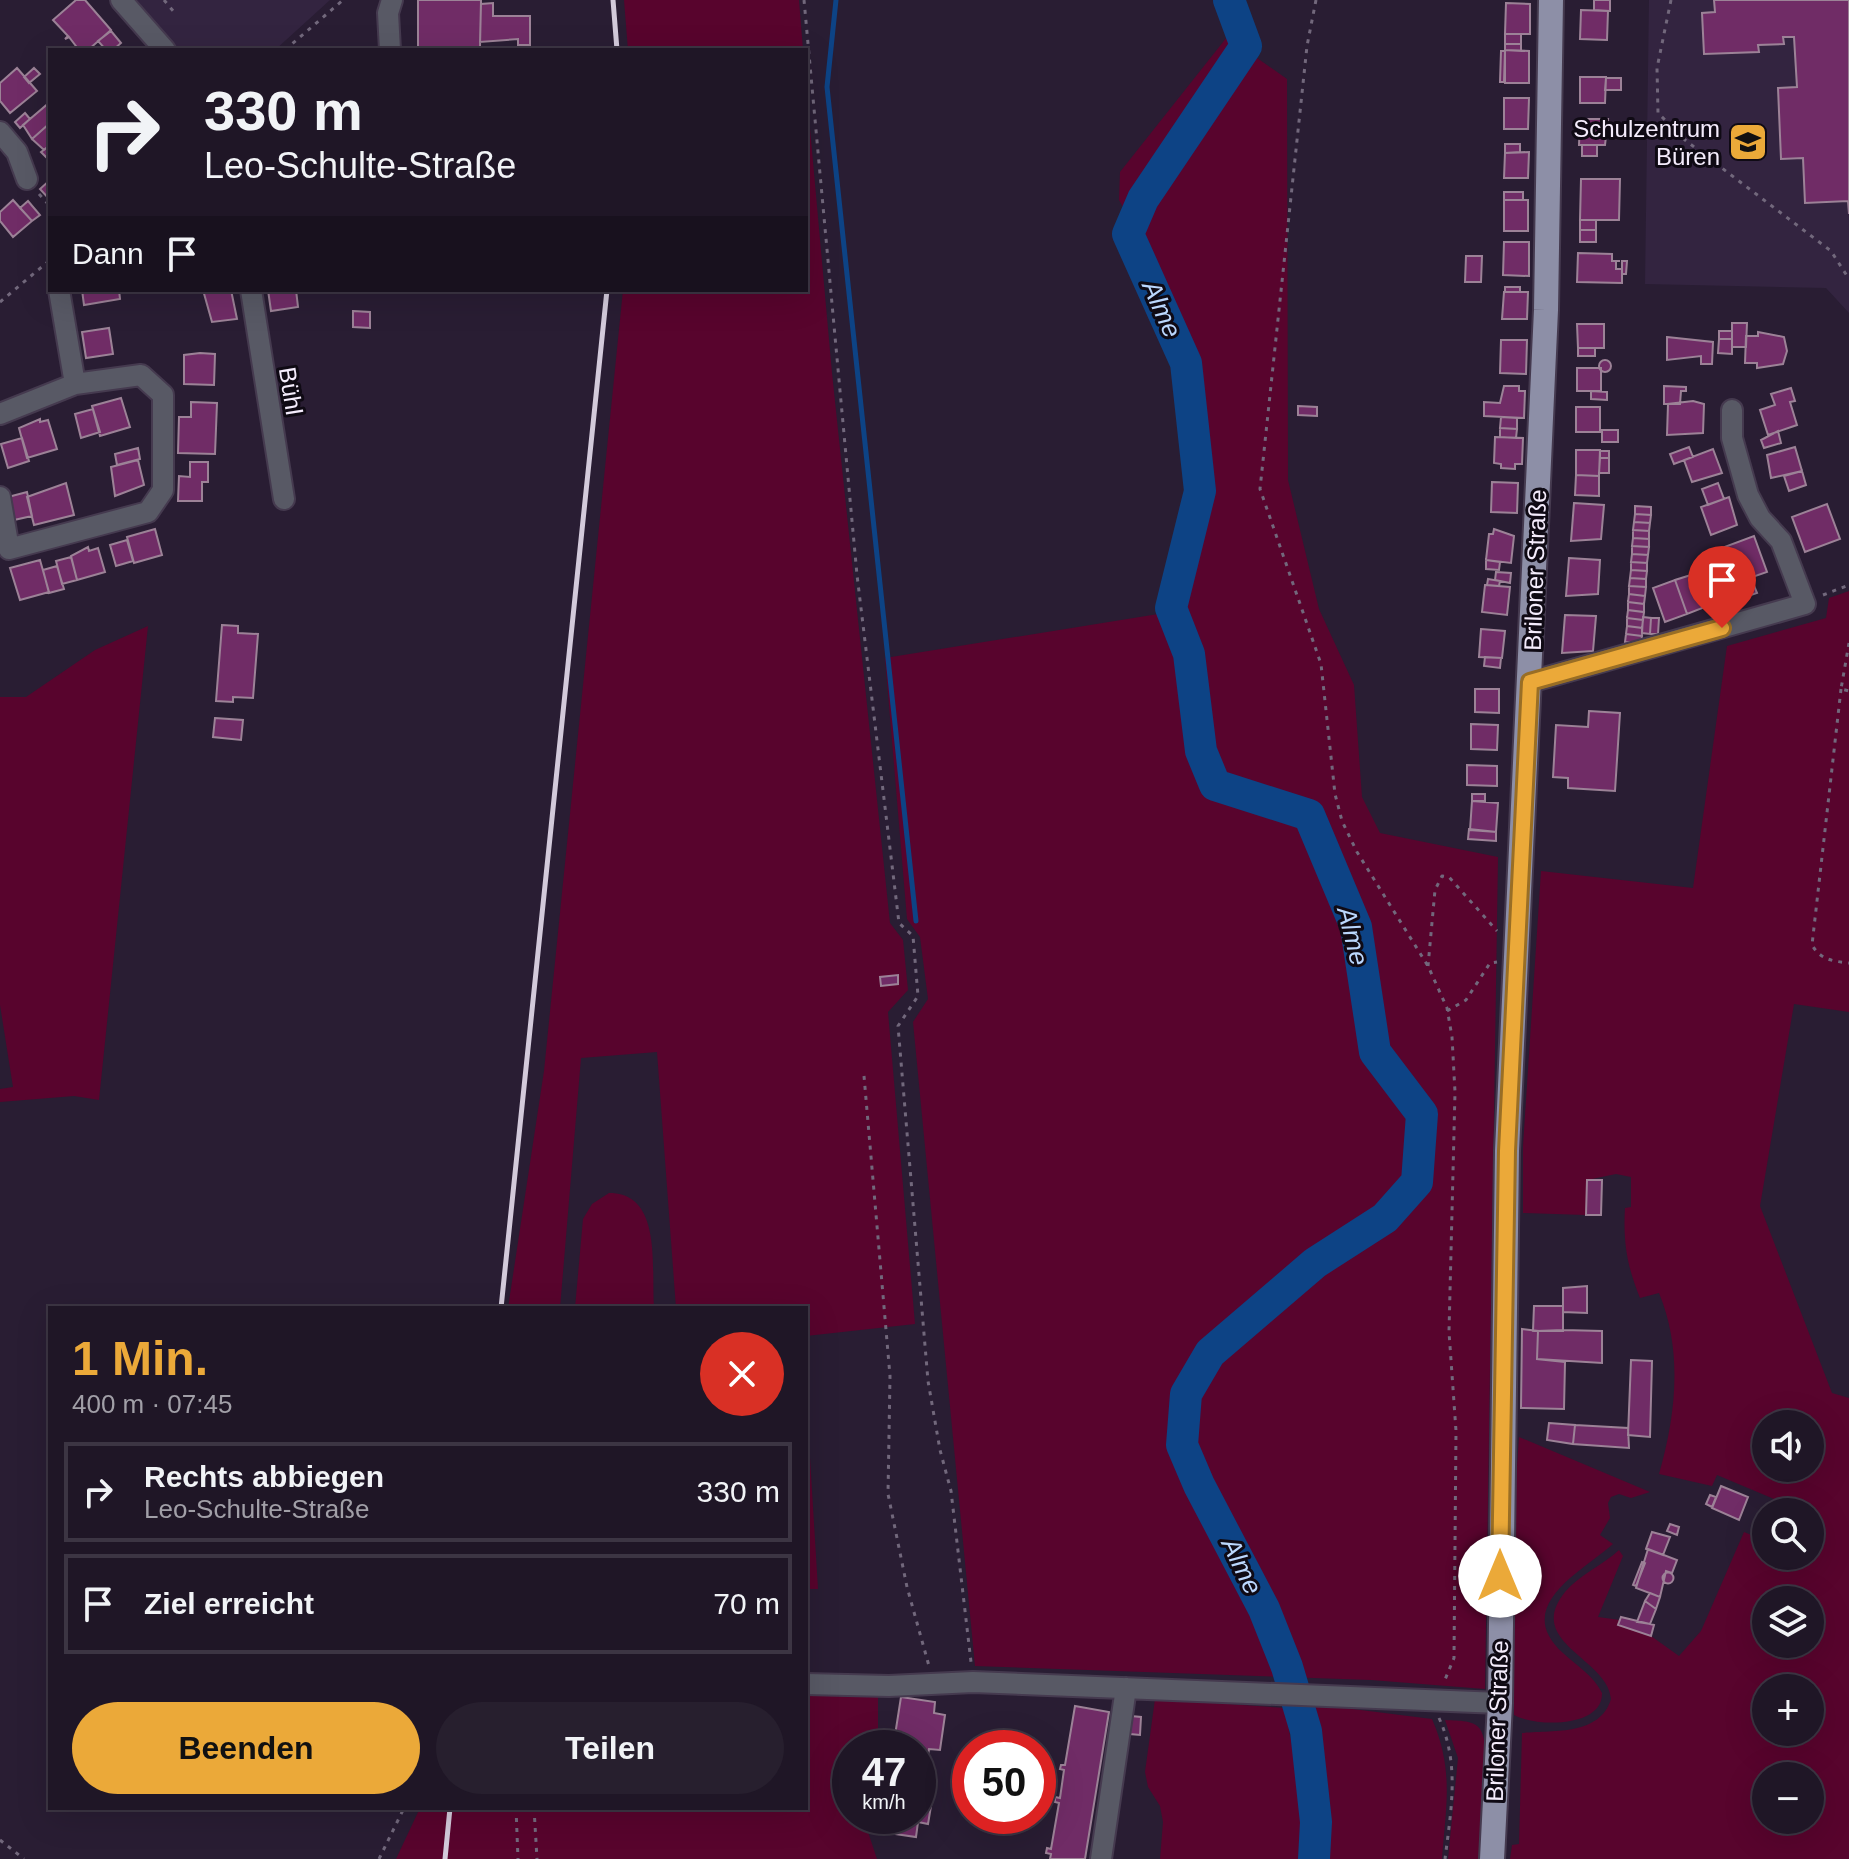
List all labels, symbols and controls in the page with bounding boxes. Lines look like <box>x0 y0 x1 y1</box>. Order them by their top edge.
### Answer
text: 330 m <box>204 79 363 142</box>
icon: right <box>72 80 176 184</box>
place label: Schulzentrum Büren <box>1573 115 1720 170</box>
school or university icon: Schulzentrum Büren <box>1727 121 1769 163</box>
text: Leo-Schulte-Straße <box>204 145 516 186</box>
icon: arrive <box>160 232 204 276</box>
text: Dann <box>72 237 144 270</box>
water label: Alme <box>1135 274 1188 342</box>
street label: Bühl <box>274 365 308 417</box>
street label: Briloner Straße <box>1519 489 1551 651</box>
pin <box>1688 546 1756 628</box>
icon: arrive <box>1700 558 1744 602</box>
water label: Alme <box>1331 902 1375 968</box>
text: 1 Min. <box>72 1332 208 1385</box>
button: close <box>700 1332 784 1416</box>
text: 400 m · 07:45 <box>72 1389 232 1419</box>
map controls <box>1752 1410 1824 1834</box>
button: sound <box>1752 1410 1824 1482</box>
text: Rechts abbiegen <box>144 1460 384 1493</box>
icon: right <box>76 1470 120 1514</box>
text: 330 m <box>697 1475 780 1508</box>
text: Leo-Schulte-Straße <box>144 1494 369 1524</box>
button: search <box>1752 1498 1824 1570</box>
water label: Alme <box>1215 1531 1268 1599</box>
position arrow <box>1458 1534 1542 1618</box>
icon: arrive <box>76 1582 120 1626</box>
button: layers <box>1752 1586 1824 1658</box>
text: Ziel erreicht <box>144 1587 314 1620</box>
text: 70 m <box>713 1587 780 1620</box>
street label: Briloner Straße <box>1481 1640 1513 1802</box>
button: + <box>1752 1674 1824 1746</box>
button: Beenden <box>72 1702 420 1794</box>
button: Teilen <box>436 1702 784 1794</box>
speed limit sign: 50 <box>952 1730 1056 1834</box>
text: 47 <box>862 1750 906 1794</box>
button: − <box>1752 1762 1824 1834</box>
text: km/h <box>862 1791 906 1813</box>

